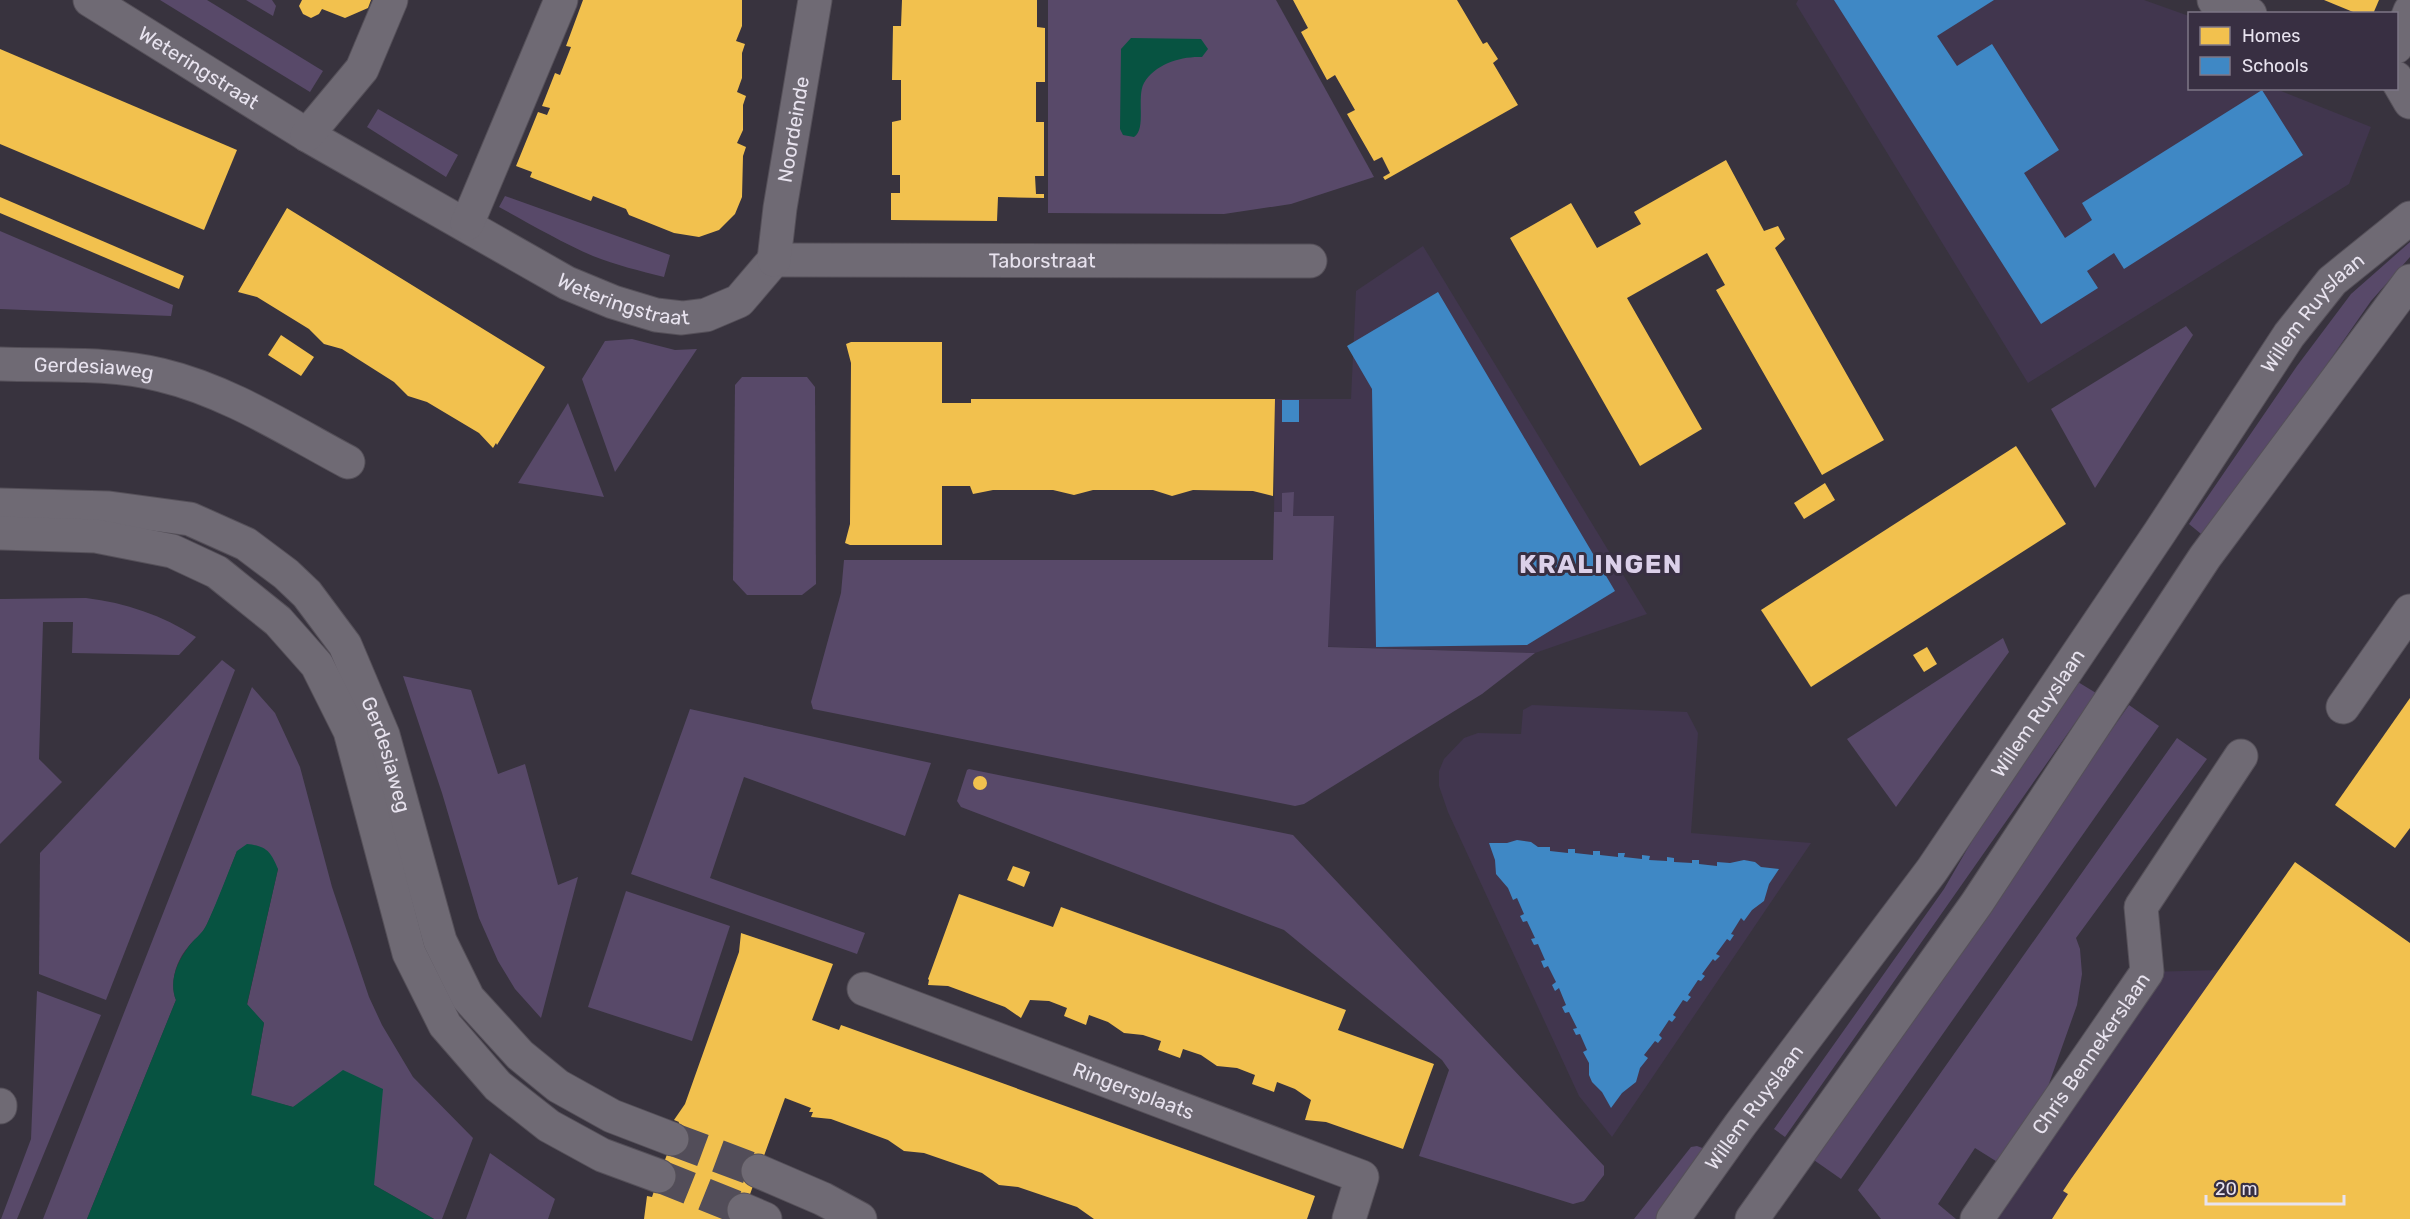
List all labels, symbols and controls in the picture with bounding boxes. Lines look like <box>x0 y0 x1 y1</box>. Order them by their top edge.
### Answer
legend <box>2188 12 2398 90</box>
street label: Weteringstraat <box>134 21 264 114</box>
text: Homes <box>2242 25 2300 47</box>
text: Schools <box>2242 55 2308 77</box>
street label: Noordeinde <box>772 74 814 184</box>
street label: Taborstraat <box>988 248 1096 273</box>
street label: Willem Ruyslaan <box>2256 248 2369 377</box>
street label: Weteringstraat <box>553 268 691 330</box>
street label: Gerdesiaweg <box>34 353 156 385</box>
district label: KRALINGEN <box>1519 549 1683 580</box>
street label: Willem Ruyslaan <box>1986 644 2090 782</box>
street label: Gerdesiaweg <box>356 693 416 815</box>
street label: Chris Bennekerslaan <box>2027 968 2155 1139</box>
street label: Willem Ruyslaan <box>1700 1040 1808 1175</box>
street label: Ringersplaats <box>1069 1057 1197 1125</box>
scale bar <box>2206 1168 2344 1206</box>
text: 20 m <box>2215 1178 2257 1200</box>

